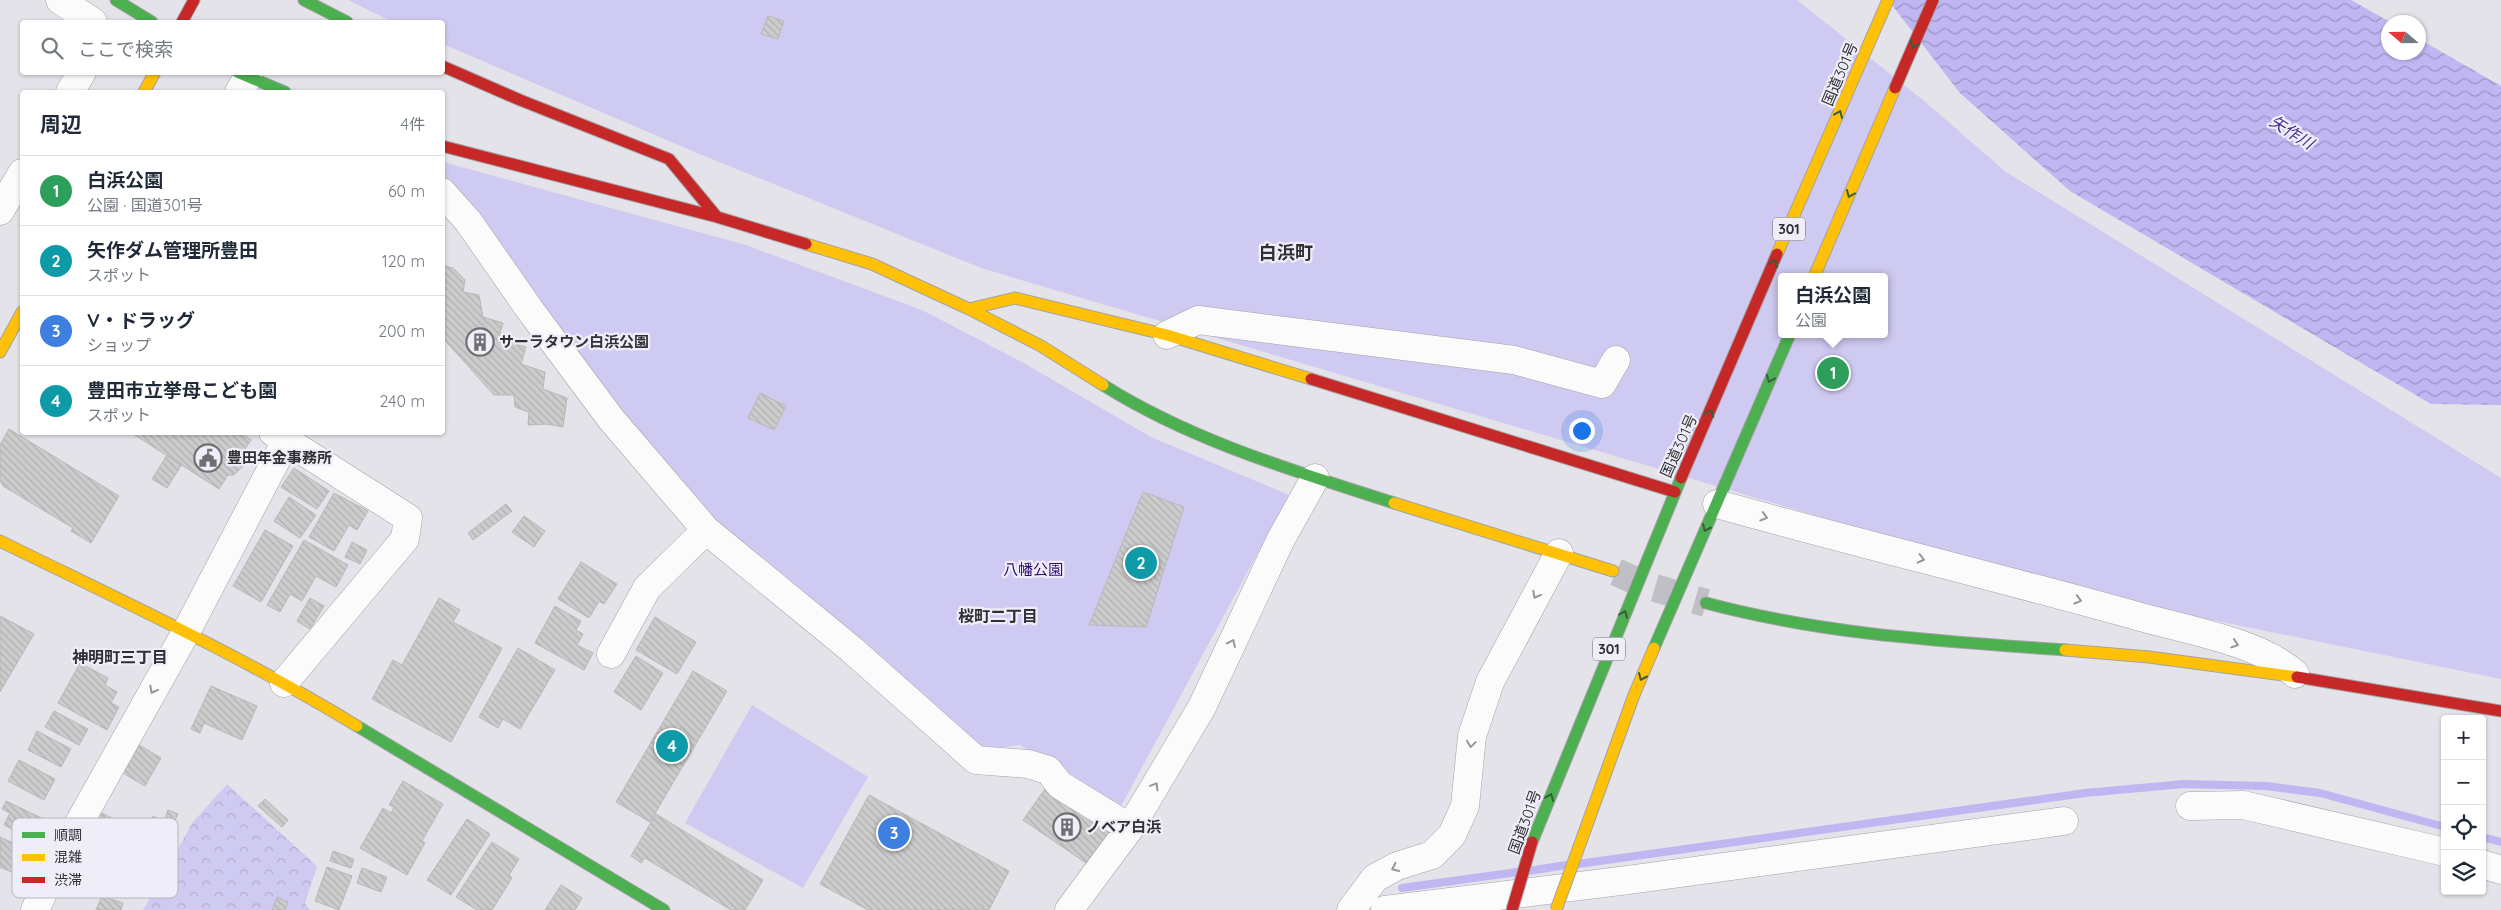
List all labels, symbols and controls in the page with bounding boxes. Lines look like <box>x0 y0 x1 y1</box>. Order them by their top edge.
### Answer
north arrow <box>2381 15 2426 60</box>
search box <box>20 20 445 75</box>
icon: search <box>38 34 66 62</box>
text: ここで検索 <box>78 37 173 61</box>
street label: 国道301号 <box>1818 39 1861 109</box>
one-way arrow <box>1910 40 1921 49</box>
one-way arrow <box>1832 110 1843 119</box>
text: 周辺 <box>40 111 82 137</box>
water label: 矢作川 <box>2266 111 2319 154</box>
text: 4件 <box>401 114 425 134</box>
text: 白浜公園 <box>87 168 163 192</box>
text: 1 <box>53 181 59 201</box>
text: 60 m <box>388 181 425 201</box>
one-way arrow <box>1845 189 1856 198</box>
text: 公園 · 国道301号 <box>87 195 203 215</box>
road number: 301 <box>1773 218 1805 240</box>
text: 矢作ダム管理所豊田 <box>87 238 258 262</box>
district label: 白浜町 <box>1259 241 1313 264</box>
text: 2 <box>51 251 61 271</box>
text: 120 m <box>382 251 425 271</box>
one-way arrow <box>1768 259 1779 268</box>
text: スポット <box>87 265 151 285</box>
popup <box>1778 273 1888 338</box>
text: 白浜公園 <box>1795 283 1871 307</box>
text: V・ドラッグ <box>87 308 195 332</box>
text: 公園 <box>1795 310 1827 330</box>
text: 3 <box>52 321 60 341</box>
text: 200 m <box>378 321 425 341</box>
building icon: サーラタウン白浜公園 <box>465 327 495 357</box>
place label: サーラタウン白浜公園 <box>499 332 649 351</box>
text: ショップ <box>87 335 151 355</box>
pin: 1 <box>1817 354 1849 392</box>
one-way arrow <box>1766 374 1777 383</box>
text: 豊田市立挙母こども園 <box>87 378 277 402</box>
text: 4 <box>51 391 61 411</box>
text: 240 m <box>379 391 425 411</box>
text: スポット <box>87 405 151 425</box>
one-way arrow <box>1704 409 1715 418</box>
street label: 国道301号 <box>1656 411 1701 480</box>
your location <box>1569 418 1595 444</box>
public building icon: 豊田年金事務所 <box>193 443 223 473</box>
place label: 豊田年金事務所 <box>227 448 332 467</box>
one-way arrow <box>1760 511 1768 522</box>
one-way arrow <box>1702 523 1713 532</box>
pin: 2 <box>1125 544 1157 582</box>
one-way arrow <box>1917 553 1926 564</box>
park label: 八幡公園 <box>1003 560 1063 579</box>
one-way arrow <box>1532 590 1542 599</box>
one-way arrow <box>2074 594 2082 604</box>
district label: 桜町二丁目 <box>958 606 1038 626</box>
one-way arrow <box>1618 610 1629 619</box>
road number: 301 <box>1593 638 1625 661</box>
one-way arrow <box>2230 638 2238 648</box>
one-way arrow <box>1226 640 1236 649</box>
district label: 神明町三丁目 <box>72 647 168 667</box>
one-way arrow <box>1637 672 1648 681</box>
one-way arrow <box>149 684 159 693</box>
map controls <box>2441 715 2486 895</box>
button: + <box>2441 715 2486 760</box>
pin: 4 <box>656 727 688 765</box>
one-way arrow <box>1467 739 1477 748</box>
button: − <box>2441 760 2486 805</box>
one-way arrow <box>1149 783 1159 792</box>
street label: 国道301号 <box>1504 787 1545 857</box>
one-way arrow <box>1544 793 1554 802</box>
button: locate <box>2441 805 2486 850</box>
building icon: ノベア白浜 <box>1052 812 1082 842</box>
pin: 3 <box>878 814 910 852</box>
place label: ノベア白浜 <box>1086 817 1162 836</box>
legend <box>12 818 178 898</box>
text: 順調 <box>54 826 82 844</box>
text: 混雑 <box>54 848 82 866</box>
button: layers <box>2441 850 2486 895</box>
one-way arrow <box>1391 861 1400 872</box>
text: 渋滞 <box>54 871 82 889</box>

